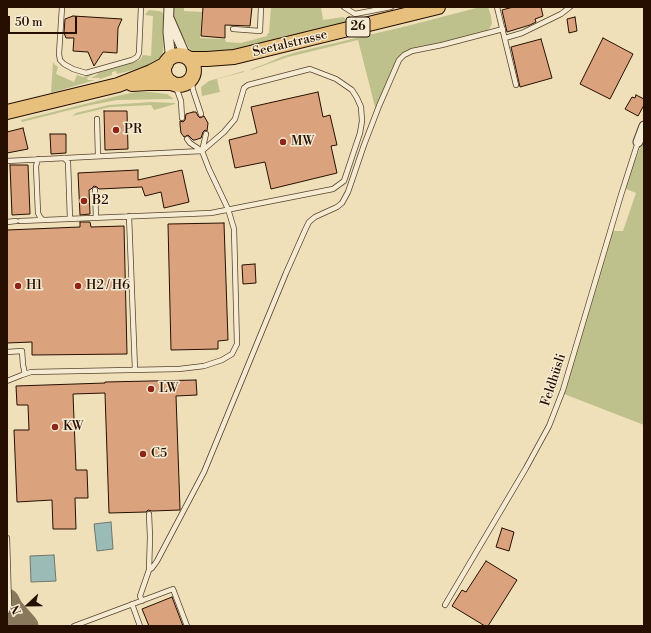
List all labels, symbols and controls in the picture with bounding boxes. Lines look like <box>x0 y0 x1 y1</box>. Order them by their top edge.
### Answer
scale bar <box>10 8 79 34</box>
text: 50 m <box>15 15 43 30</box>
road number: 26 <box>346 17 370 37</box>
street label: Seetalstrasse <box>251 27 329 61</box>
place label: PR <box>124 122 142 138</box>
marker: PR <box>111 125 121 135</box>
place label: MW <box>291 134 314 150</box>
marker: MW <box>278 137 288 147</box>
place label: B2 <box>92 193 109 209</box>
marker: B2 <box>79 196 89 206</box>
place label: H1 <box>26 278 42 294</box>
place label: H2 / H6 <box>86 278 130 294</box>
marker: H1 <box>13 281 23 291</box>
marker: H2 / H6 <box>73 281 83 291</box>
street label: Feldhüsli <box>538 352 570 408</box>
place label: LW <box>159 381 178 397</box>
marker: LW <box>146 384 156 394</box>
place label: KW <box>63 419 84 435</box>
marker: KW <box>50 422 60 432</box>
place label: C5 <box>151 446 167 462</box>
marker: C5 <box>138 449 148 459</box>
north arrow <box>8 585 48 625</box>
text: N <box>9 603 25 616</box>

